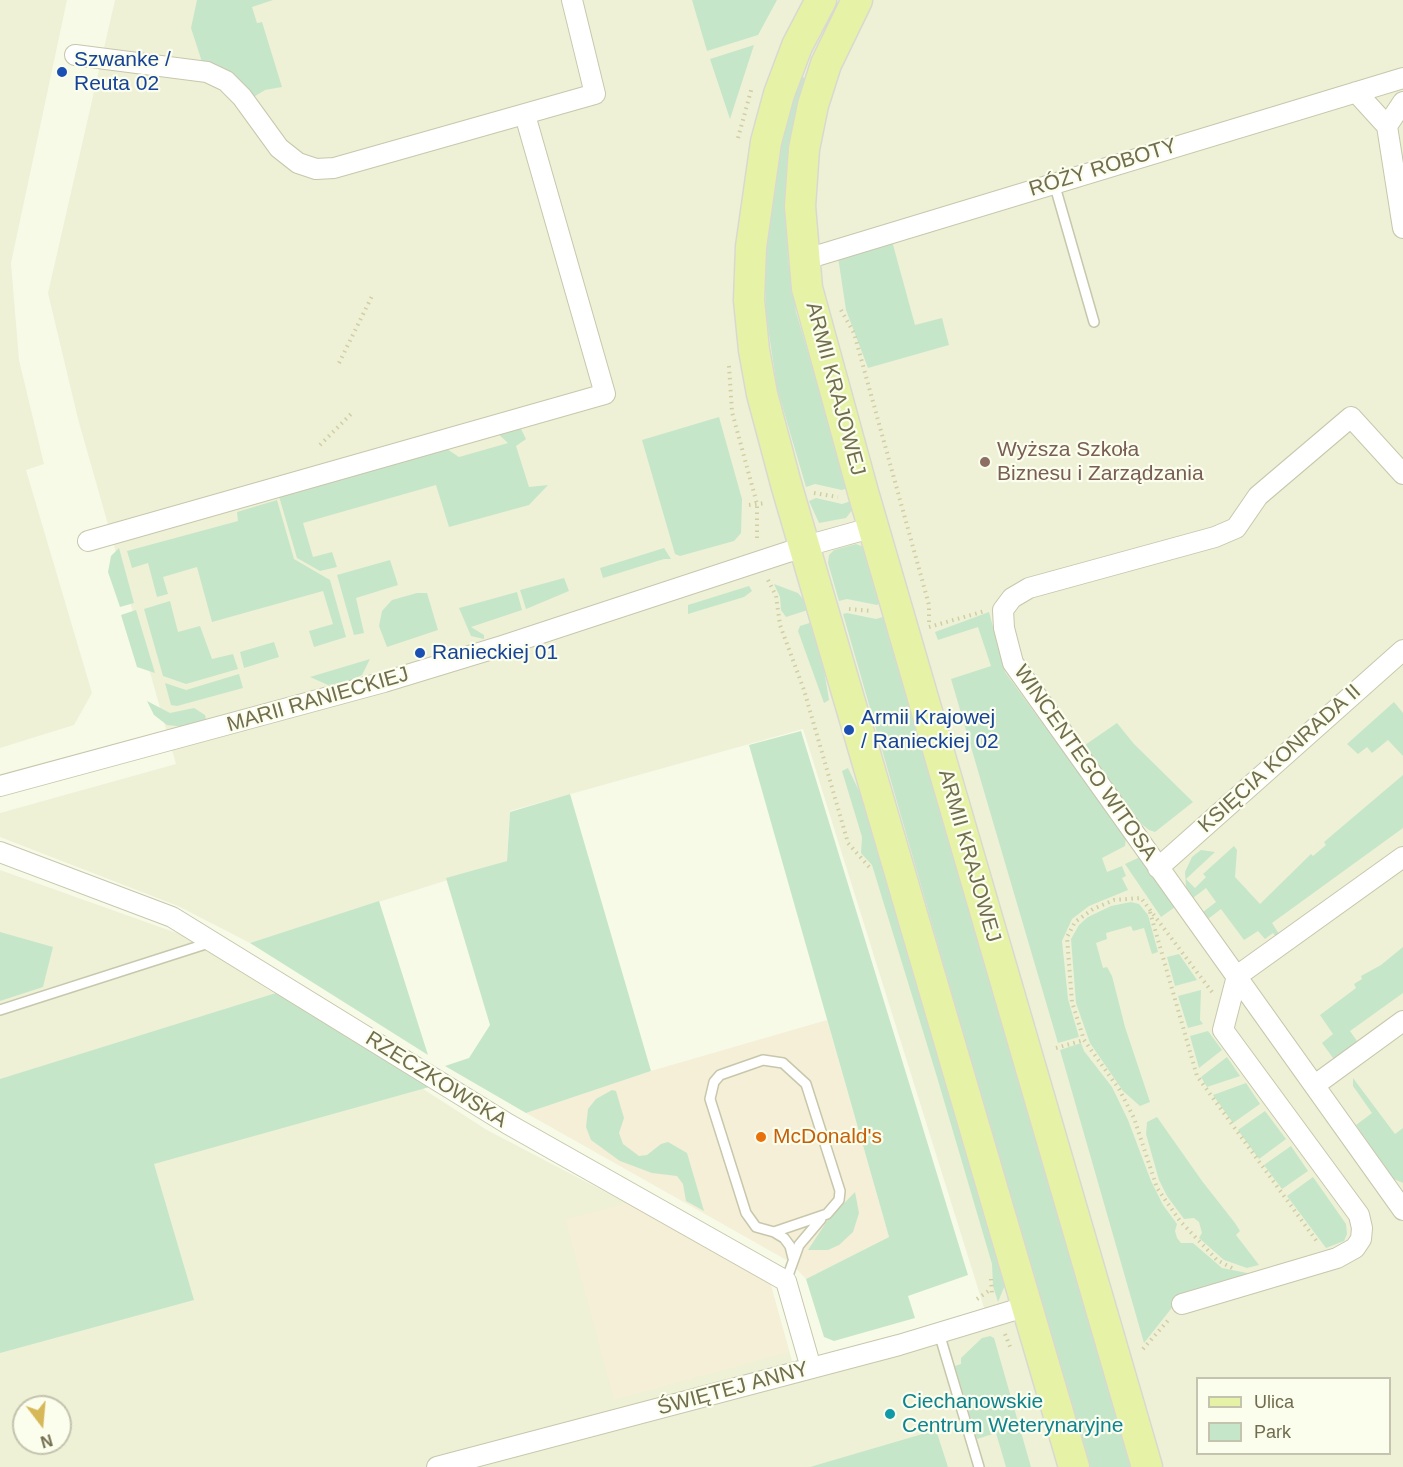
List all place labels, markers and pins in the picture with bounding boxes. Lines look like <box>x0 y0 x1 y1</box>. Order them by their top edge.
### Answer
place label: Szwanke / Reuta 02 <box>74 47 171 97</box>
marker: Szwanke / Reuta 02 <box>55 65 69 79</box>
place label: Wyższa Szkoła Biznesu i Zarządzania <box>997 437 1204 487</box>
marker: Wyższa Szkoła Biznesu i Zarządzania <box>978 455 992 469</box>
place label: Ranieckiej 01 <box>432 640 558 666</box>
marker: Ranieckiej 01 <box>413 646 427 660</box>
place label: Armii Krajowej / Ranieckiej 02 <box>861 705 999 755</box>
marker: Armii Krajowej / Ranieckiej 02 <box>842 723 856 737</box>
place label: McDonald's <box>773 1124 882 1150</box>
marker: McDonald's <box>754 1130 768 1144</box>
place label: Ciechanowskie Centrum Weterynaryjne <box>902 1389 1123 1439</box>
marker: Ciechanowskie Centrum Weterynaryjne <box>883 1407 897 1421</box>

